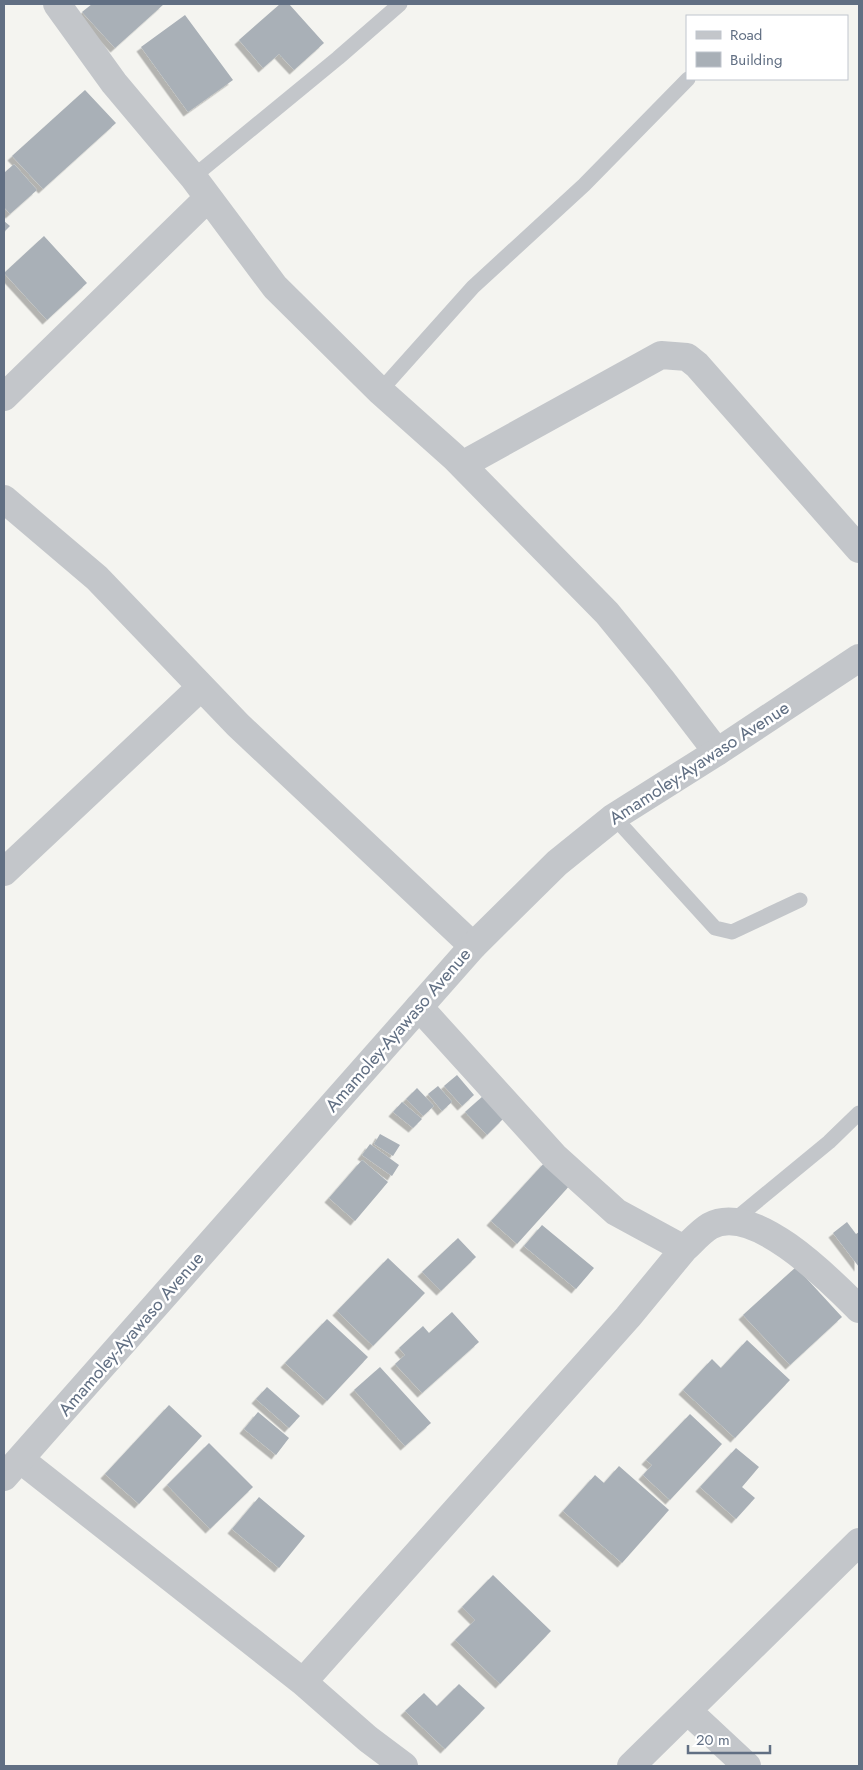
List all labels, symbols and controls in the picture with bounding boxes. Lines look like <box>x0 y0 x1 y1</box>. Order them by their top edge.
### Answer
legend <box>686 15 848 80</box>
text: Road <box>730 24 762 46</box>
text: Building <box>730 49 782 71</box>
street label: Amamoley-Ayawaso Avenue <box>604 695 794 831</box>
street label: Amamoley-Ayawaso Avenue <box>319 942 477 1118</box>
street label: Amamoley-Ayawaso Avenue <box>52 1246 210 1422</box>
scale bar <box>688 1722 770 1754</box>
text: 20 m <box>696 1729 730 1751</box>

